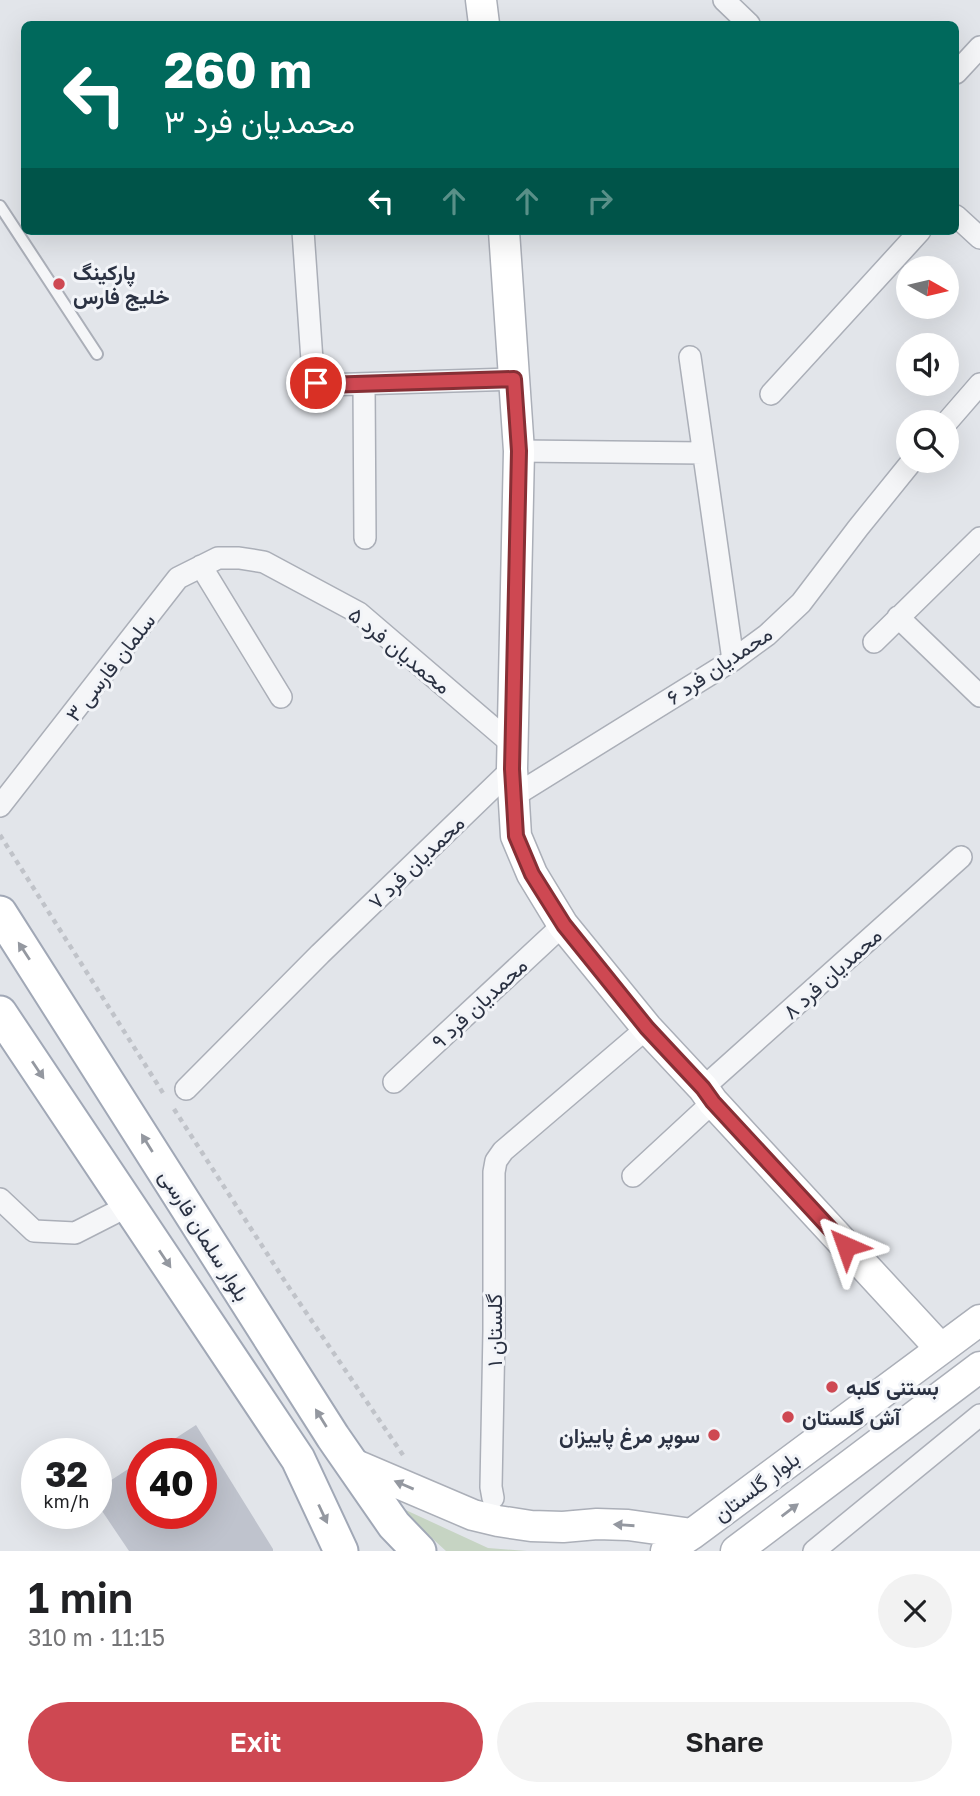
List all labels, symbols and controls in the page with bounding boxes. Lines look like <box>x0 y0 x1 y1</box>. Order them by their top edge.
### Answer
text: 260 m <box>164 40 312 99</box>
icon: left <box>49 49 140 140</box>
text: ۳ محمدیان فرد <box>164 102 355 140</box>
icon: left <box>362 182 400 220</box>
icon: ahead <box>435 182 473 220</box>
icon: ahead <box>508 182 546 220</box>
icon: right <box>581 182 619 220</box>
north arrow <box>896 256 959 318</box>
map controls <box>896 256 959 473</box>
place label: پارکینگ خلیج فارس <box>73 259 169 311</box>
marker: پارکینگ خلیج فارس <box>51 276 67 292</box>
button: sound <box>896 333 959 396</box>
pin <box>286 353 346 413</box>
icon: arrive <box>297 364 335 402</box>
button: search <box>896 410 959 473</box>
street label: ۵ محمدیان فرد <box>343 601 456 700</box>
street label: ۳ سلمان فارسی <box>60 608 161 727</box>
street label: ۶ محمدیان فرد <box>661 620 777 711</box>
street label: ۷ محمدیان فرد <box>362 810 470 915</box>
street label: ۸ محمدیان فرد <box>777 922 887 1025</box>
one-way arrow <box>18 941 31 961</box>
street label: ۹ محمدیان فرد <box>426 952 533 1055</box>
one-way arrow <box>31 1060 44 1079</box>
one-way arrow <box>140 1133 153 1152</box>
street label: بلوار سلمان فارسی <box>153 1164 256 1306</box>
position arrow <box>809 1209 883 1283</box>
one-way arrow <box>158 1249 171 1268</box>
street label: ۱ گلستان <box>481 1294 507 1366</box>
place label: بستنی کلبه <box>846 1374 939 1400</box>
marker: بستنی کلبه <box>824 1379 840 1395</box>
place label: آش گلستان <box>802 1404 902 1430</box>
one-way arrow <box>314 1408 327 1427</box>
marker: آش گلستان <box>780 1409 796 1425</box>
place label: سوپر مرغ پاییزان <box>559 1422 700 1450</box>
marker: سوپر مرغ پاییزان <box>706 1427 722 1443</box>
speed limit sign: 40 <box>126 1438 217 1529</box>
street label: بلوار گلستان <box>708 1445 805 1528</box>
text: 32 <box>45 1453 88 1495</box>
one-way arrow <box>393 1480 414 1491</box>
text: km/h <box>44 1490 89 1512</box>
one-way arrow <box>781 1503 799 1517</box>
one-way arrow <box>318 1504 329 1524</box>
one-way arrow <box>613 1520 635 1531</box>
text: 1 min <box>28 1572 133 1622</box>
button: close <box>878 1574 952 1648</box>
text: 310 m · 11:15 <box>28 1623 165 1651</box>
button: Exit <box>28 1702 483 1782</box>
button: Share <box>497 1702 952 1782</box>

